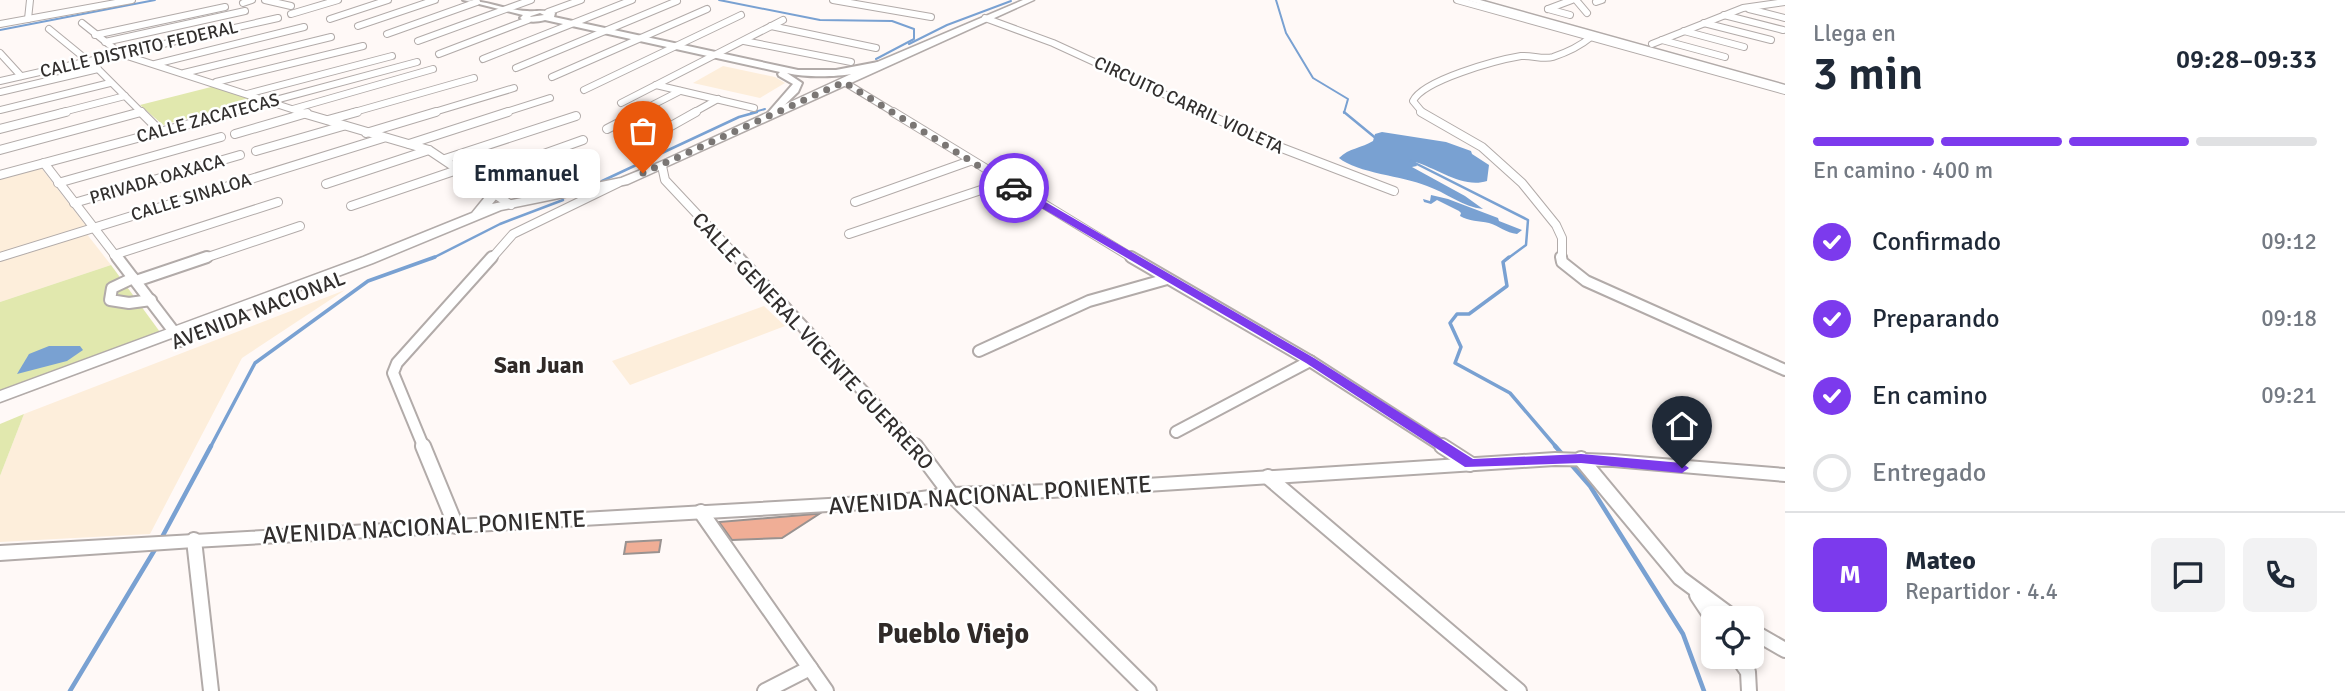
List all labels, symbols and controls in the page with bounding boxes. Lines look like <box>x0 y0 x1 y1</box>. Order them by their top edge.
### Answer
street label: CALLE DISTRITO FEDERAL <box>38 16 240 82</box>
text: Llega en <box>1813 19 1896 48</box>
text: 09:28–09:33 <box>2176 44 2317 76</box>
text: 3 min <box>1813 46 1923 102</box>
street label: CIRCUITO CARRIL VIOLETA <box>1091 51 1287 159</box>
street label: CALLE ZACATECAS <box>134 88 282 148</box>
pin <box>613 101 673 173</box>
icon: bag <box>624 112 662 150</box>
callout: Emmanuel <box>454 148 601 198</box>
street label: PRIVADA OAXACA <box>87 149 227 209</box>
courier <box>979 153 1049 223</box>
text: En camino · 400 m <box>1813 156 1993 185</box>
text: Emmanuel <box>474 159 579 188</box>
street label: CALLE SINALOA <box>128 168 254 226</box>
icon: car <box>995 169 1033 207</box>
street label: CALLE GENERAL VICENTE GUERRERO <box>687 207 939 475</box>
icon: check <box>1813 223 1851 261</box>
text: Confirmado <box>1872 226 2001 258</box>
text: 09:12 <box>2261 227 2317 256</box>
street label: AVENIDA NACIONAL <box>167 265 349 355</box>
icon: check <box>1813 300 1851 338</box>
text: Preparando <box>1872 303 1999 335</box>
text: 09:18 <box>2261 304 2317 333</box>
district label: San Juan <box>494 351 584 380</box>
icon: check <box>1813 377 1851 415</box>
text: En camino <box>1872 380 1988 412</box>
text: 09:21 <box>2261 381 2317 410</box>
pin <box>1652 396 1712 468</box>
icon: home <box>1663 407 1701 445</box>
text: Entregado <box>1872 457 1986 489</box>
street label: AVENIDA NACIONAL PONIENTE <box>827 469 1153 521</box>
street label: AVENIDA NACIONAL PONIENTE <box>261 504 587 550</box>
button: chat <box>2151 538 2225 612</box>
button: phone <box>2243 538 2317 612</box>
text: Mateo <box>1905 545 1976 577</box>
text: M <box>1839 559 1861 591</box>
text: Repartidor · 4.4 <box>1905 577 2058 606</box>
map controls <box>1701 606 1764 669</box>
button: locate <box>1701 606 1764 669</box>
district label: Pueblo Viejo <box>877 617 1029 651</box>

